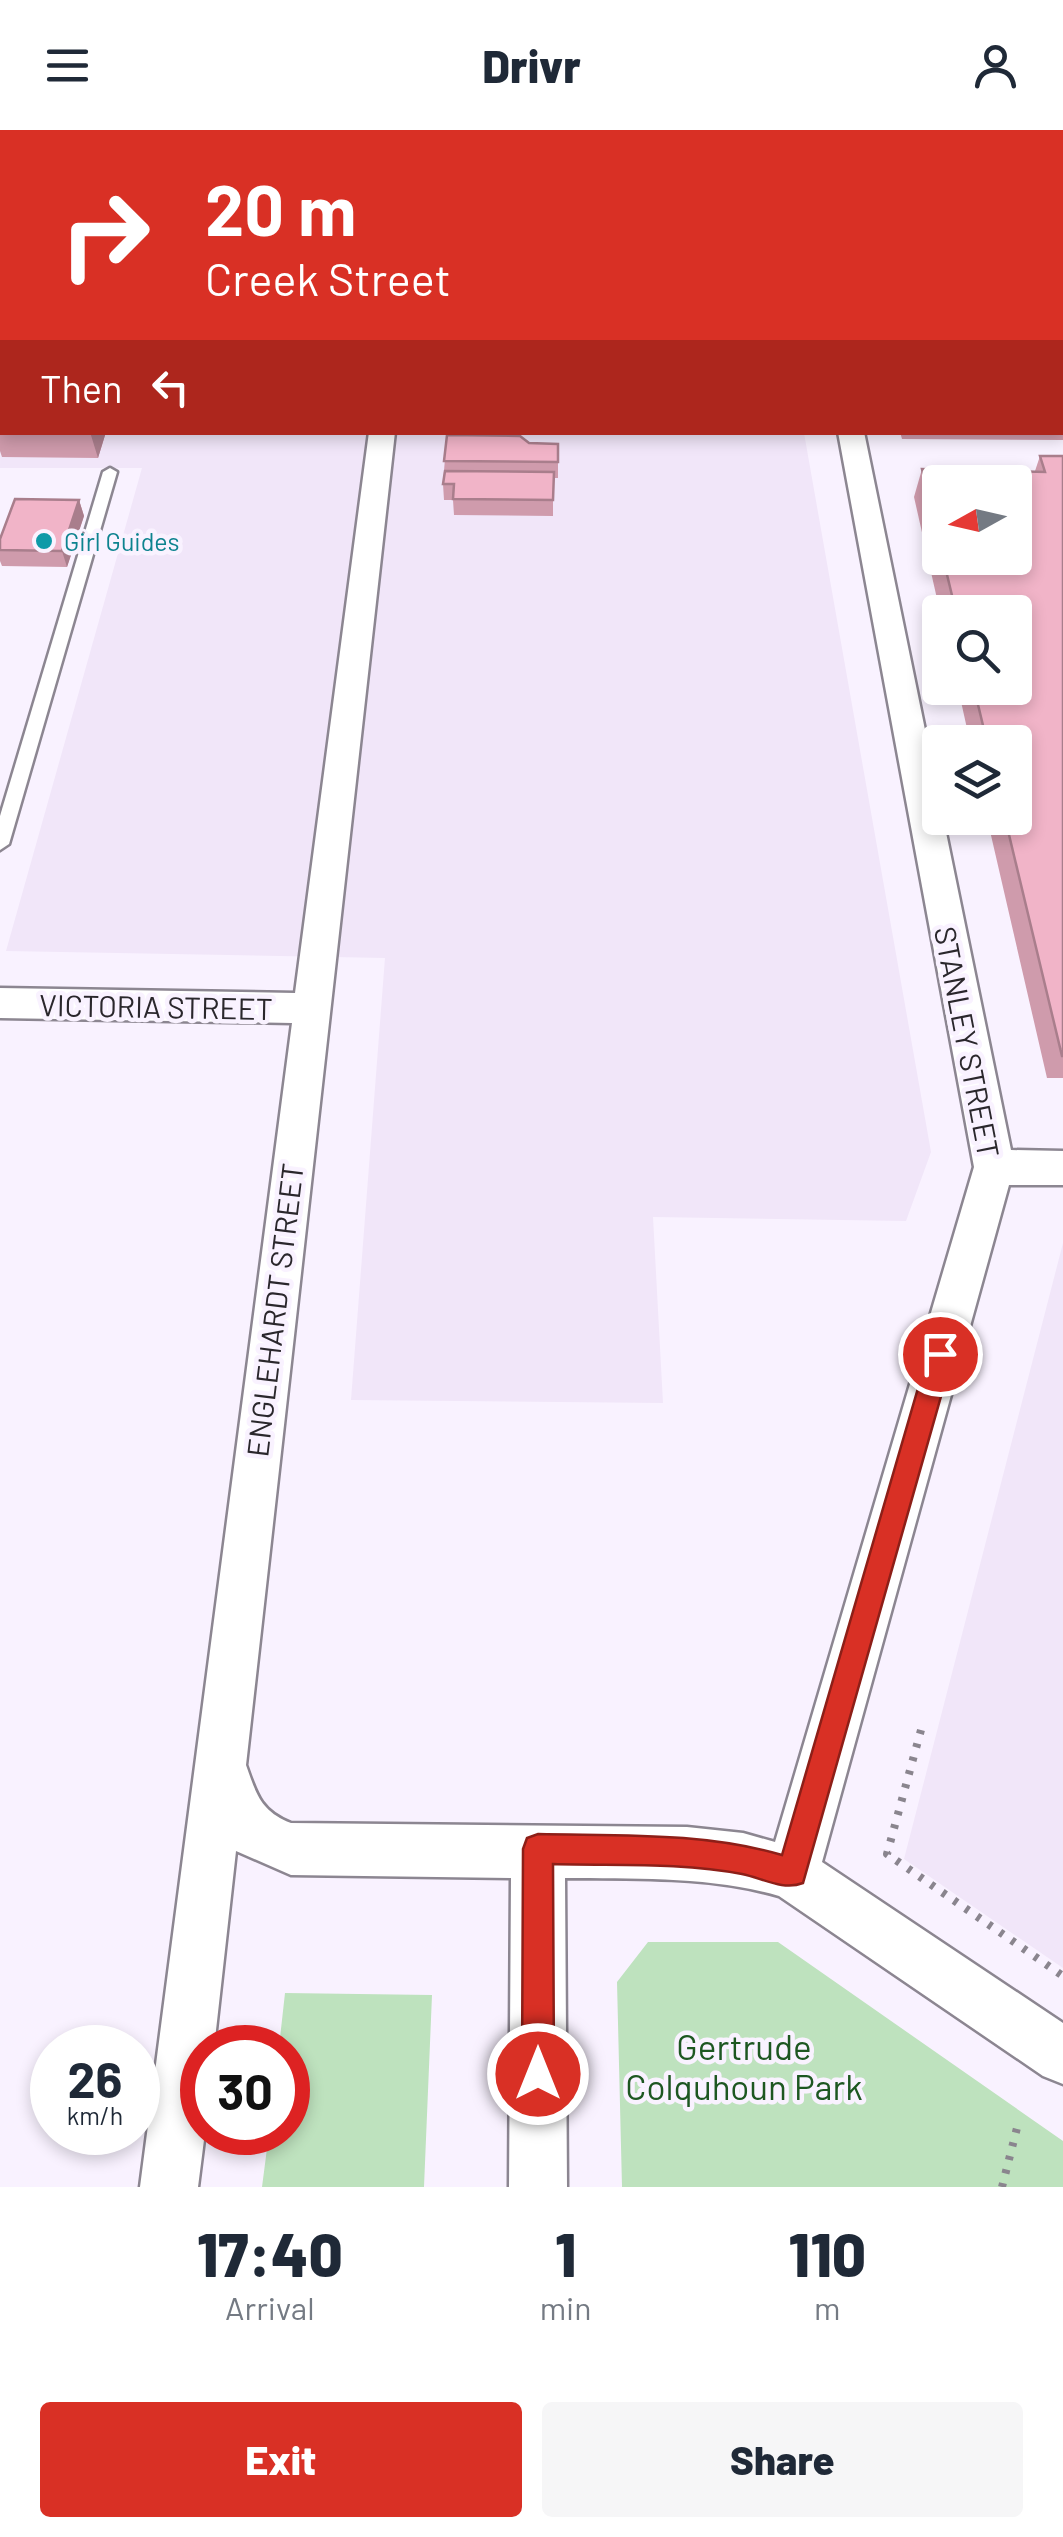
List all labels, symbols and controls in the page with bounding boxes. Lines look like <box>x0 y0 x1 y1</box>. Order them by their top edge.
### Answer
icon: menu <box>40 38 95 93</box>
text: Drivr <box>482 38 581 92</box>
icon: person <box>968 38 1023 93</box>
text: 20 m <box>205 166 357 250</box>
icon: right <box>40 170 170 300</box>
text: Creek Street <box>205 251 451 305</box>
icon: left <box>143 360 198 415</box>
text: Then <box>40 365 123 411</box>
north arrow <box>922 465 1032 575</box>
map controls <box>922 465 1032 835</box>
place label: Girl Guides <box>64 526 179 556</box>
marker: Girl Guides <box>33 530 55 552</box>
button: search <box>922 595 1032 705</box>
button: layers <box>922 725 1032 835</box>
street label: STANLEY STREET <box>928 923 1008 1161</box>
street label: VICTORIA STREET <box>39 986 273 1026</box>
street label: ENGLEHARDT STREET <box>238 1161 310 1459</box>
pin <box>898 1312 983 1397</box>
icon: arrive <box>913 1327 968 1382</box>
position arrow <box>486 2022 590 2126</box>
speed limit sign: 30 <box>180 2025 310 2155</box>
park label: Gertrude Colquhoun Park <box>625 2025 863 2107</box>
text: 26 <box>68 2048 122 2108</box>
text: km/h <box>67 2100 123 2130</box>
text: 17:40 <box>197 2217 343 2289</box>
text: 1 <box>555 2217 576 2289</box>
text: 110 <box>789 2217 866 2289</box>
text: Arrival <box>225 2288 315 2326</box>
text: min <box>540 2288 592 2326</box>
text: m <box>814 2288 840 2326</box>
button: Exit <box>40 2402 522 2517</box>
button: Share <box>542 2402 1023 2517</box>

